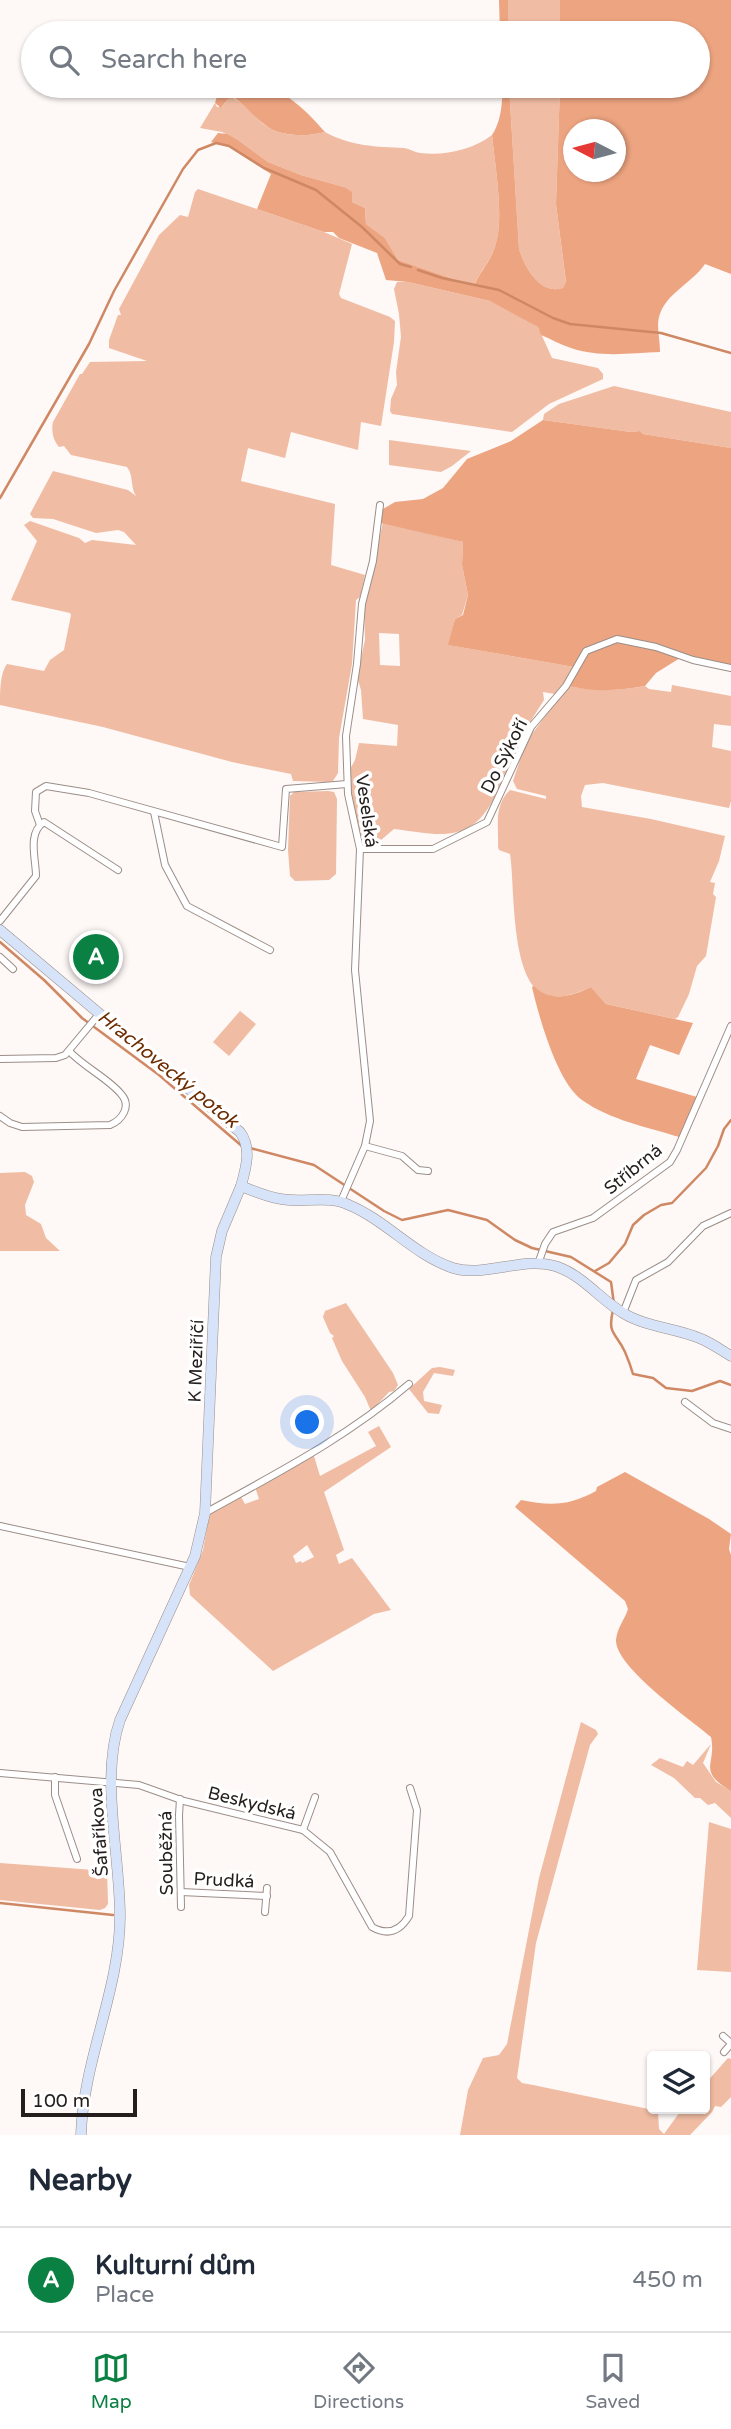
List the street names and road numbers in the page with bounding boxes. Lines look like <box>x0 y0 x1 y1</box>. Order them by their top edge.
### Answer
street label: Do Sýkoří <box>476 714 532 797</box>
street label: Veselská <box>351 773 383 849</box>
street label: Stříbrná <box>600 1139 666 1199</box>
street label: K Meziříčí <box>184 1319 208 1403</box>
street label: Beskydská <box>206 1781 298 1825</box>
street label: Šafaříkova <box>85 1787 113 1877</box>
street label: Souběžná <box>154 1811 178 1895</box>
street label: Prudká <box>193 1867 255 1893</box>

